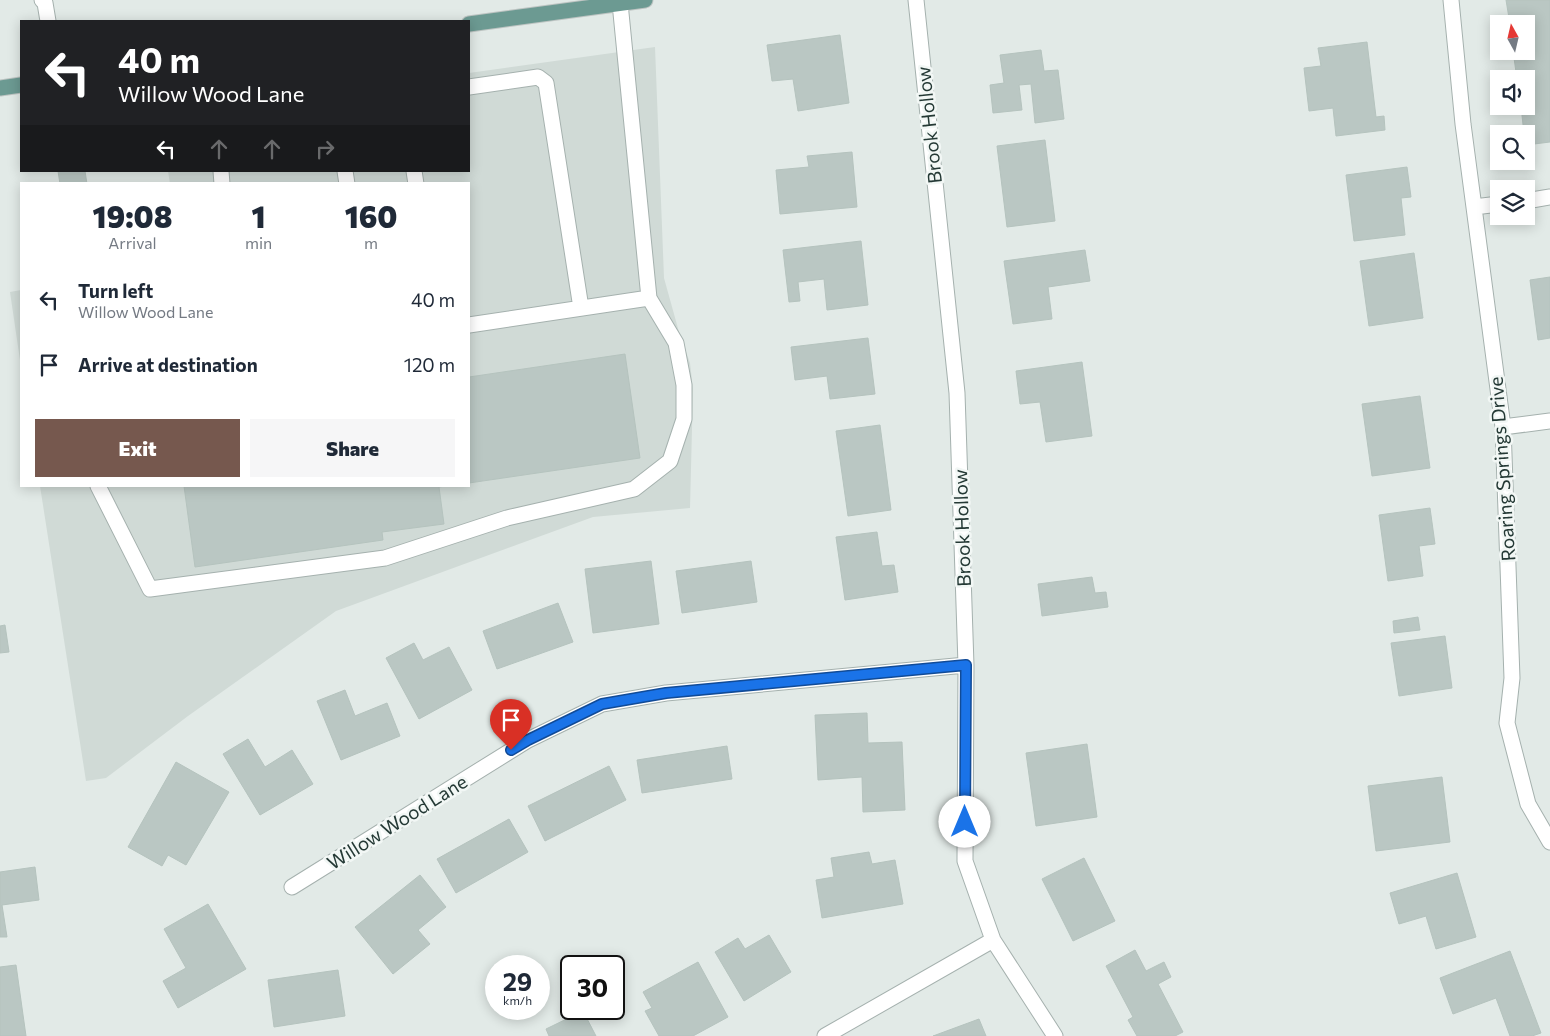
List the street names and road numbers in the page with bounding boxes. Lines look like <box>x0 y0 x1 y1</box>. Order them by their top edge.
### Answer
street label: Brook Hollow <box>911 65 946 185</box>
street label: Roaring Springs Drive <box>1484 376 1519 562</box>
street label: Brook Hollow <box>948 469 975 587</box>
street label: Willow Wood Lane <box>322 769 471 874</box>

